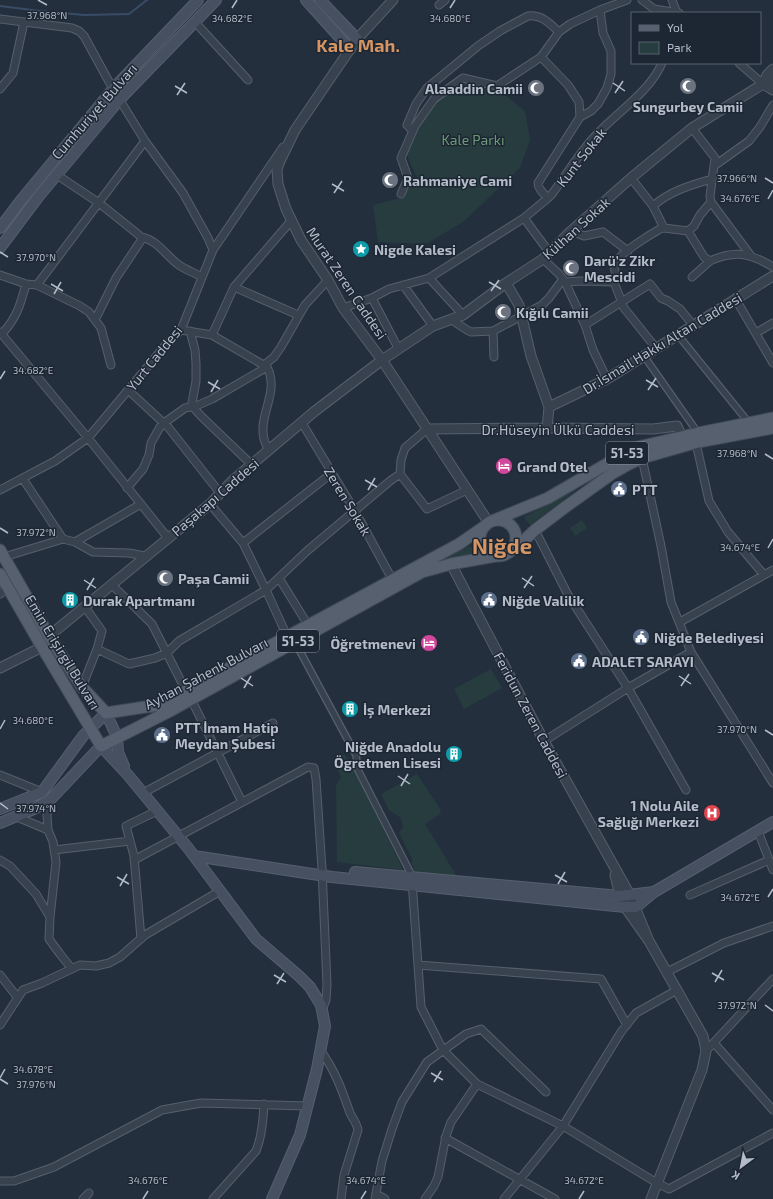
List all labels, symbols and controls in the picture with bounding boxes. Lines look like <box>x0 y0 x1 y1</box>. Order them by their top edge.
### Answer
text: 37.968°N <box>27 9 67 21</box>
text: 34.682°E <box>212 12 253 24</box>
text: 34.680°E <box>429 12 471 24</box>
legend <box>631 12 761 64</box>
text: Yol <box>667 20 684 34</box>
district label: Kale Mah. <box>316 34 400 56</box>
text: Park <box>667 40 692 54</box>
street label: Cumhuriyet Bulvarı <box>48 60 140 162</box>
mosque icon: Sungurbey Camii <box>678 76 698 96</box>
mosque icon: Alaaddin Camii <box>526 78 546 98</box>
place label: Alaaddin Camii <box>425 80 523 97</box>
place label: Sungurbey Camii <box>633 98 743 115</box>
street label: Kunt Sokak <box>553 124 609 190</box>
park label: Kale Parkı <box>442 131 504 148</box>
mosque icon: Rahmaniye Cami <box>380 170 400 190</box>
place label: Rahmaniye Cami <box>403 172 512 189</box>
text: 37.966°N <box>717 172 757 184</box>
text: 34.676°E <box>720 192 760 204</box>
street label: Külhan Sokak <box>539 193 613 263</box>
street label: Murat Zeren Caddesi <box>303 224 391 342</box>
place icon: Nigde Kalesi <box>351 239 371 259</box>
place label: Nigde Kalesi <box>374 241 456 258</box>
text: 37.970°N <box>16 251 56 263</box>
place label: Darü’z Zikr Mescidi <box>584 252 655 285</box>
mosque icon: Darü’z Zikr Mescidi <box>561 258 581 278</box>
street label: Dr.İsmail Hakkı Altan Caddesi <box>579 289 745 397</box>
mosque icon: Kığılı Camii <box>493 302 513 322</box>
place label: Kığılı Camii <box>516 304 589 321</box>
street label: Yurt Caddesi <box>123 322 185 394</box>
text: 34.682°E <box>13 364 54 376</box>
street label: Dr.Hüseyin Ülkü Caddesi <box>482 421 634 438</box>
road number: 51-53 <box>606 442 648 464</box>
text: 37.968°N <box>717 447 757 459</box>
street label: Paşakapı Caddesi <box>168 454 263 540</box>
hotel icon: Grand Otel <box>494 456 514 476</box>
place label: Grand Otel <box>517 458 588 475</box>
street label: Zeren Sokak <box>321 463 375 539</box>
public building icon: PTT <box>609 479 629 499</box>
place label: PTT <box>632 481 658 498</box>
text: 37.972°N <box>16 526 56 538</box>
district label: Niğde <box>472 532 532 558</box>
text: 34.674°E <box>720 541 761 553</box>
mosque icon: Paşa Camii <box>155 568 175 588</box>
place label: Paşa Camii <box>178 570 249 588</box>
building icon: Durak Apartmanı <box>60 590 80 610</box>
public building icon: Niğde Valilik <box>479 590 499 610</box>
street label: Emin Erişirgil Bulvarı <box>21 592 104 713</box>
place label: Durak Apartmanı <box>83 592 195 609</box>
place label: Niğde Valilik <box>502 592 584 609</box>
public building icon: Niğde Belediyesi <box>631 627 651 647</box>
place label: Niğde Belediyesi <box>654 629 764 646</box>
road number: 51-53 <box>277 630 319 652</box>
street label: Ayhan Şahenk Bulvarı <box>142 633 271 714</box>
hotel icon: Öğretmenevi <box>419 633 439 653</box>
place label: Öğretmenevi <box>330 635 416 652</box>
street label: Feridun Zeren Caddesi <box>490 649 572 781</box>
public building icon: ADALET SARAYI <box>569 651 589 671</box>
place label: ADALET SARAYI <box>592 653 694 670</box>
building icon: İş Merkezi <box>340 699 360 719</box>
place label: İş Merkezi <box>363 701 431 719</box>
text: 34.680°E <box>12 714 54 726</box>
place label: PTT İmam Hatip Meydan Şubesi <box>175 719 279 753</box>
text: 37.970°N <box>717 723 757 735</box>
public building icon: PTT İmam Hatip Meydan Şubesi <box>152 725 172 745</box>
place label: Niğde Anadolu Ögretmen Lisesi <box>334 738 441 771</box>
building icon: Niğde Anadolu Ögretmen Lisesi <box>444 744 464 764</box>
place label: 1 Nolu Aile Sağlığı Merkezi <box>598 797 699 830</box>
text: 37.974°N <box>16 802 56 814</box>
hospital icon: 1 Nolu Aile Sağlığı Merkezi <box>702 803 722 823</box>
text: 34.672°E <box>720 891 760 903</box>
text: 37.972°N <box>717 999 757 1011</box>
text: 34.678°E <box>13 1063 53 1075</box>
text: 37.976°N <box>16 1078 56 1090</box>
north arrow <box>721 1147 761 1187</box>
text: K <box>729 1169 742 1183</box>
text: 34.676°E <box>128 1174 168 1186</box>
text: 34.674°E <box>346 1174 387 1186</box>
text: 34.672°E <box>564 1174 604 1186</box>

